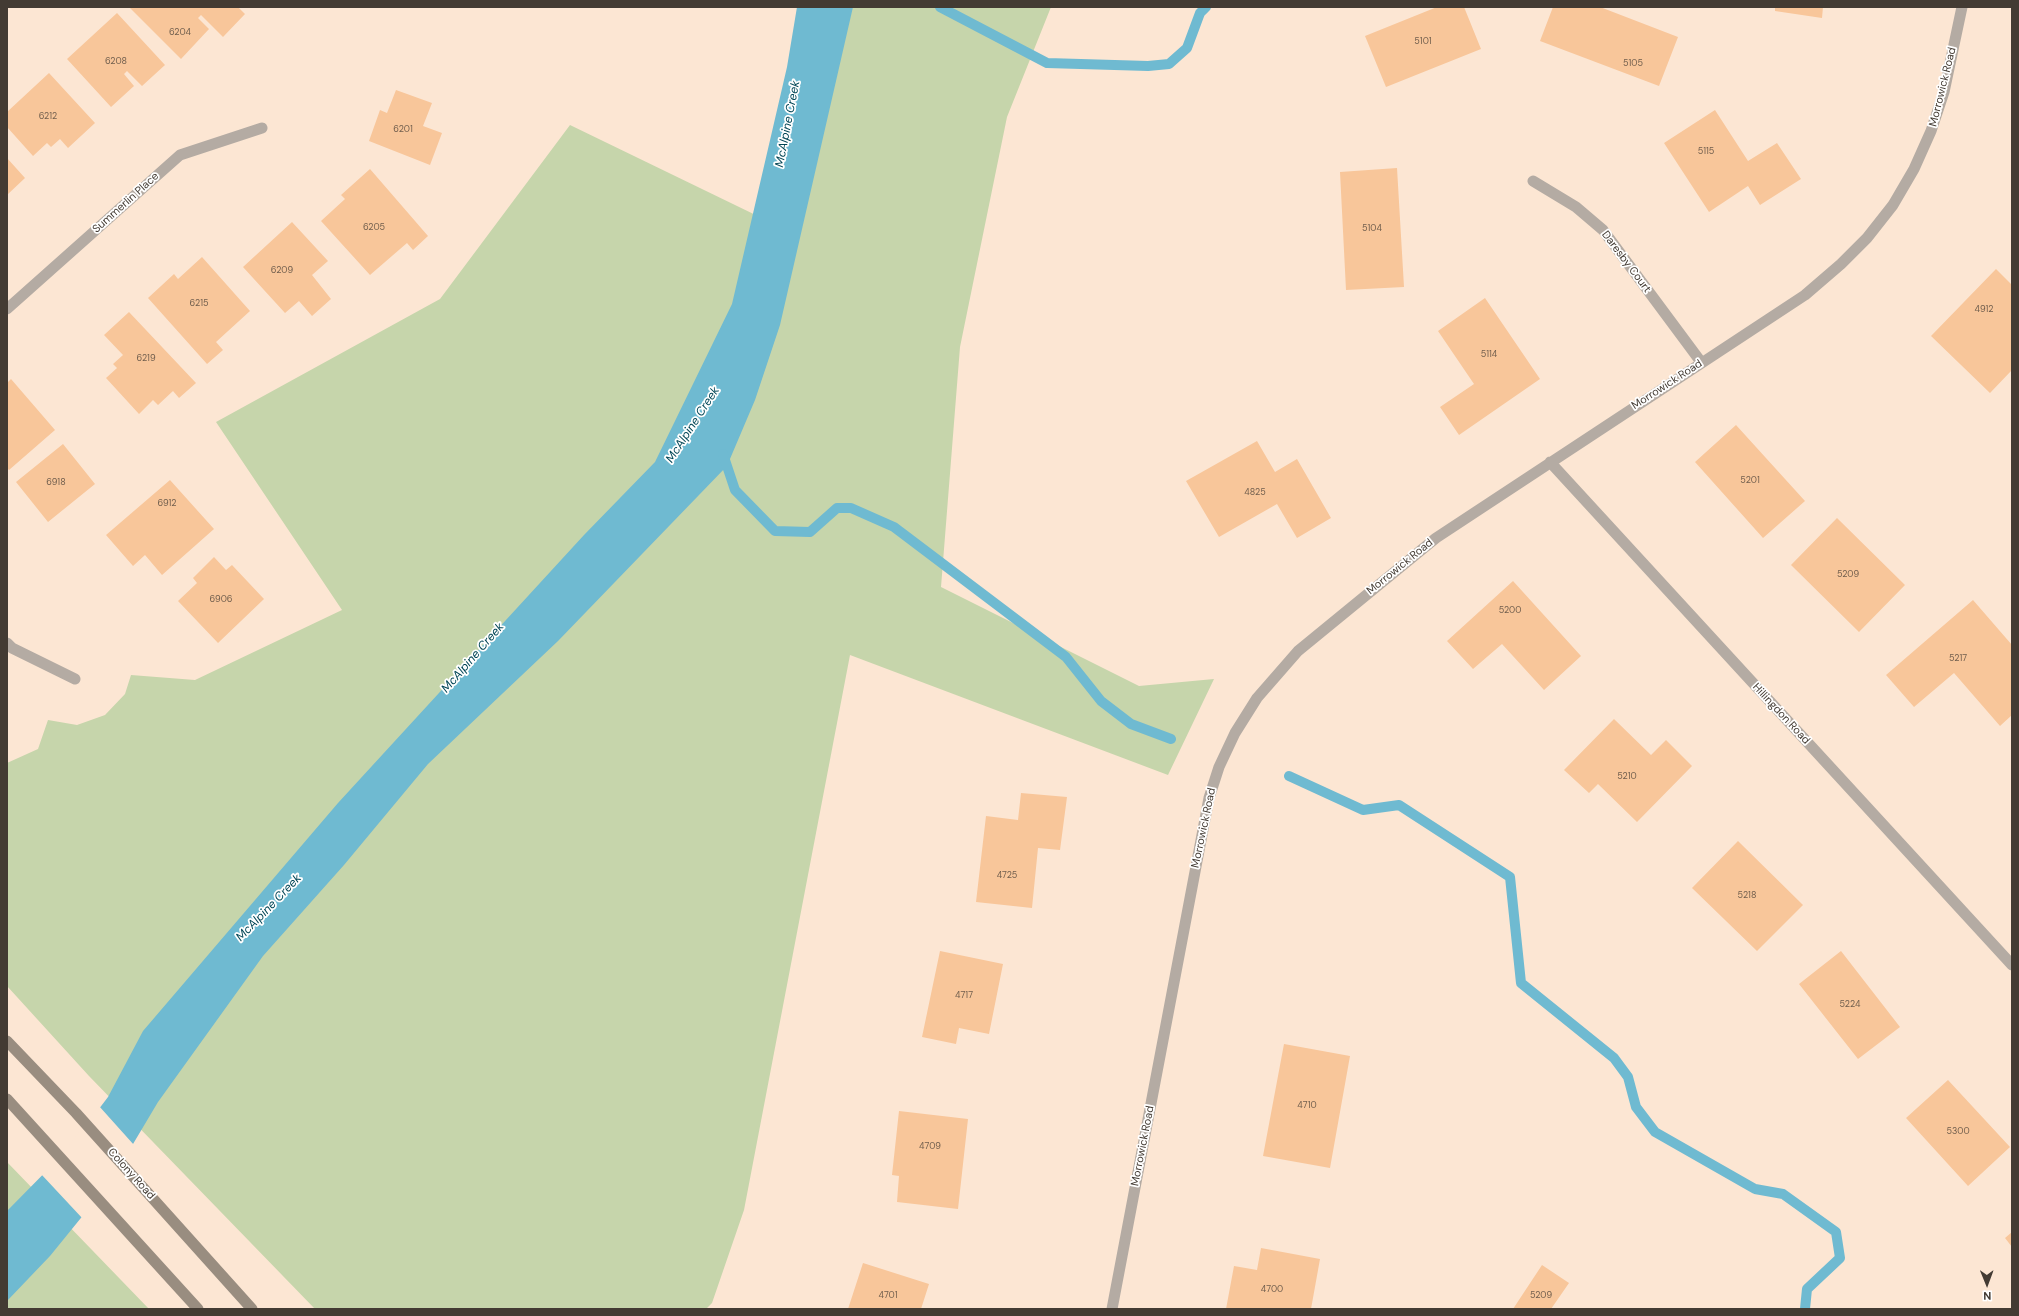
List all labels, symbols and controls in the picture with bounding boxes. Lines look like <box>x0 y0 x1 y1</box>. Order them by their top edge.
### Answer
house number: 6204 <box>169 28 191 38</box>
house number: 5101 <box>1414 37 1432 47</box>
street label: Morrowick Road <box>1927 46 1959 128</box>
house number: 6208 <box>105 57 127 67</box>
house number: 5105 <box>1623 59 1643 69</box>
water label: McAlpine Creek <box>773 80 803 168</box>
house number: 6212 <box>39 112 57 122</box>
house number: 6201 <box>393 125 413 135</box>
house number: 5115 <box>1698 147 1714 157</box>
street label: Summerlin Place <box>90 170 162 236</box>
house number: 6205 <box>363 223 385 233</box>
house number: 5104 <box>1362 224 1382 234</box>
street label: Daresby Court <box>1599 229 1653 295</box>
house number: 6209 <box>271 266 293 276</box>
house number: 6215 <box>190 299 208 309</box>
house number: 4912 <box>1975 305 1993 315</box>
house number: 5114 <box>1481 350 1497 360</box>
house number: 6219 <box>136 354 156 364</box>
street label: Morrowick Road <box>1629 357 1705 413</box>
water label: McAlpine Creek <box>663 384 723 466</box>
house number: 5201 <box>1740 476 1760 486</box>
house number: 6918 <box>46 478 66 488</box>
house number: 4825 <box>1244 488 1266 498</box>
house number: 6912 <box>158 499 176 509</box>
street label: Morrowick Road <box>1364 536 1436 598</box>
house number: 5209 <box>1837 570 1859 580</box>
house number: 6906 <box>210 595 232 605</box>
house number: 5200 <box>1499 606 1521 616</box>
water label: McAlpine Creek <box>439 620 507 696</box>
house number: 5217 <box>1949 654 1967 664</box>
street label: Hillingdon Road <box>1750 681 1812 747</box>
house number: 5210 <box>1617 772 1637 782</box>
street label: Morrowick Road <box>1189 787 1219 869</box>
water label: McAlpine Creek <box>233 871 305 945</box>
house number: 4725 <box>997 871 1017 881</box>
house number: 5218 <box>1738 891 1756 901</box>
house number: 4717 <box>955 991 973 1001</box>
house number: 5224 <box>1839 1000 1861 1010</box>
house number: 4710 <box>1297 1101 1317 1111</box>
street label: Morrowick Road <box>1129 1105 1157 1187</box>
house number: 5300 <box>1946 1127 1970 1137</box>
house number: 4709 <box>919 1142 941 1152</box>
street label: Colony Road <box>105 1146 157 1202</box>
north arrow <box>1967 1264 2007 1304</box>
house number: 4700 <box>1261 1285 1283 1295</box>
text: N <box>1983 1289 1991 1303</box>
house number: 4701 <box>878 1291 898 1301</box>
house number: 5209 <box>1530 1291 1552 1301</box>

